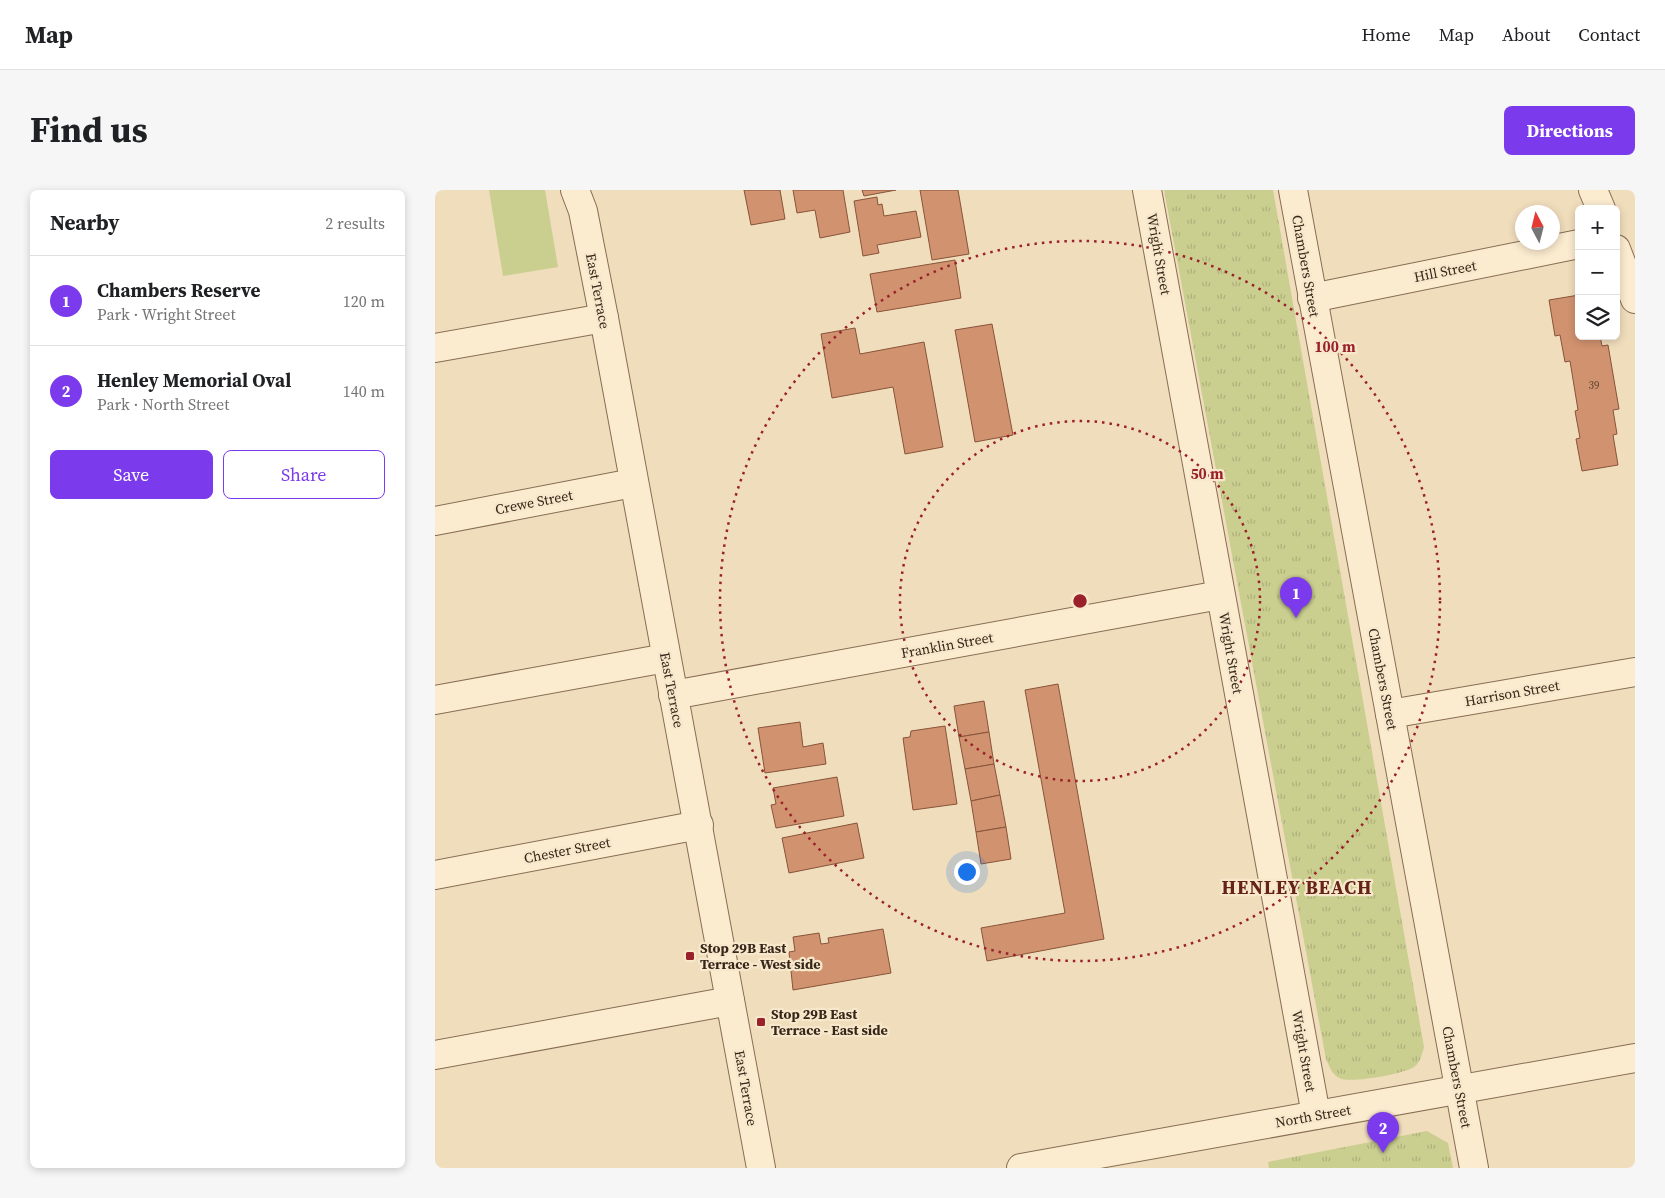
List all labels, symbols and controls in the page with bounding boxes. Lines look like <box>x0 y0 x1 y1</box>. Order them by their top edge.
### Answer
text: Map <box>25 18 73 51</box>
text: Home <box>1362 22 1411 47</box>
text: Map <box>1439 22 1474 47</box>
text: About <box>1502 22 1550 47</box>
text: Contact <box>1578 22 1640 47</box>
text: Find us <box>30 106 148 154</box>
button: Directions <box>1504 106 1635 155</box>
north arrow <box>1515 205 1560 250</box>
map controls <box>1575 205 1620 340</box>
button: + <box>1575 205 1620 250</box>
text: Nearby <box>50 208 120 237</box>
text: 2 results <box>325 212 385 234</box>
street label: Wright Street <box>1142 212 1176 297</box>
street label: Chambers Street <box>1287 213 1325 319</box>
button: − <box>1575 250 1620 295</box>
street label: East Terrace <box>581 251 615 331</box>
street label: Hill Street <box>1412 255 1478 287</box>
text: Chambers Reserve <box>97 277 260 303</box>
text: 1 <box>62 290 70 312</box>
text: 120 m <box>343 290 385 312</box>
button: layers <box>1575 295 1620 340</box>
text: Park · Wright Street <box>97 303 236 325</box>
text: 100 m <box>1314 336 1356 357</box>
text: Henley Memorial Oval <box>97 367 291 393</box>
house number: 39 <box>1589 378 1600 393</box>
text: 2 <box>62 380 70 402</box>
text: 140 m <box>343 380 385 402</box>
text: Park · North Street <box>97 393 229 415</box>
button: Save <box>50 450 213 499</box>
button: Share <box>223 450 385 499</box>
text: 50 m <box>1190 463 1224 484</box>
street label: Crewe Street <box>494 485 575 519</box>
pin: 1 <box>1280 577 1312 618</box>
centre of rings <box>1071 592 1089 610</box>
street label: Wright Street <box>1214 611 1248 696</box>
street label: Chambers Street <box>1363 626 1403 732</box>
street label: Franklin Street <box>899 627 995 663</box>
street label: East Terrace <box>655 650 689 730</box>
street label: Harrison Street <box>1463 675 1561 711</box>
street label: Chester Street <box>522 832 612 868</box>
your location <box>954 859 980 885</box>
district label: HENLEY BEACH <box>1221 874 1373 900</box>
place label: Stop 29B East Terrace - West side <box>700 938 821 974</box>
marker: Stop 29B East Terrace - West side <box>684 950 696 962</box>
place label: Stop 29B East Terrace - East side <box>771 1004 888 1040</box>
street label: Wright Street <box>1287 1009 1321 1094</box>
marker: Stop 29B East Terrace - East side <box>755 1016 767 1028</box>
street label: Chambers Street <box>1437 1024 1477 1130</box>
street label: East Terrace <box>730 1049 762 1127</box>
street label: North Street <box>1274 1099 1353 1132</box>
pin: 2 <box>1367 1112 1399 1153</box>

